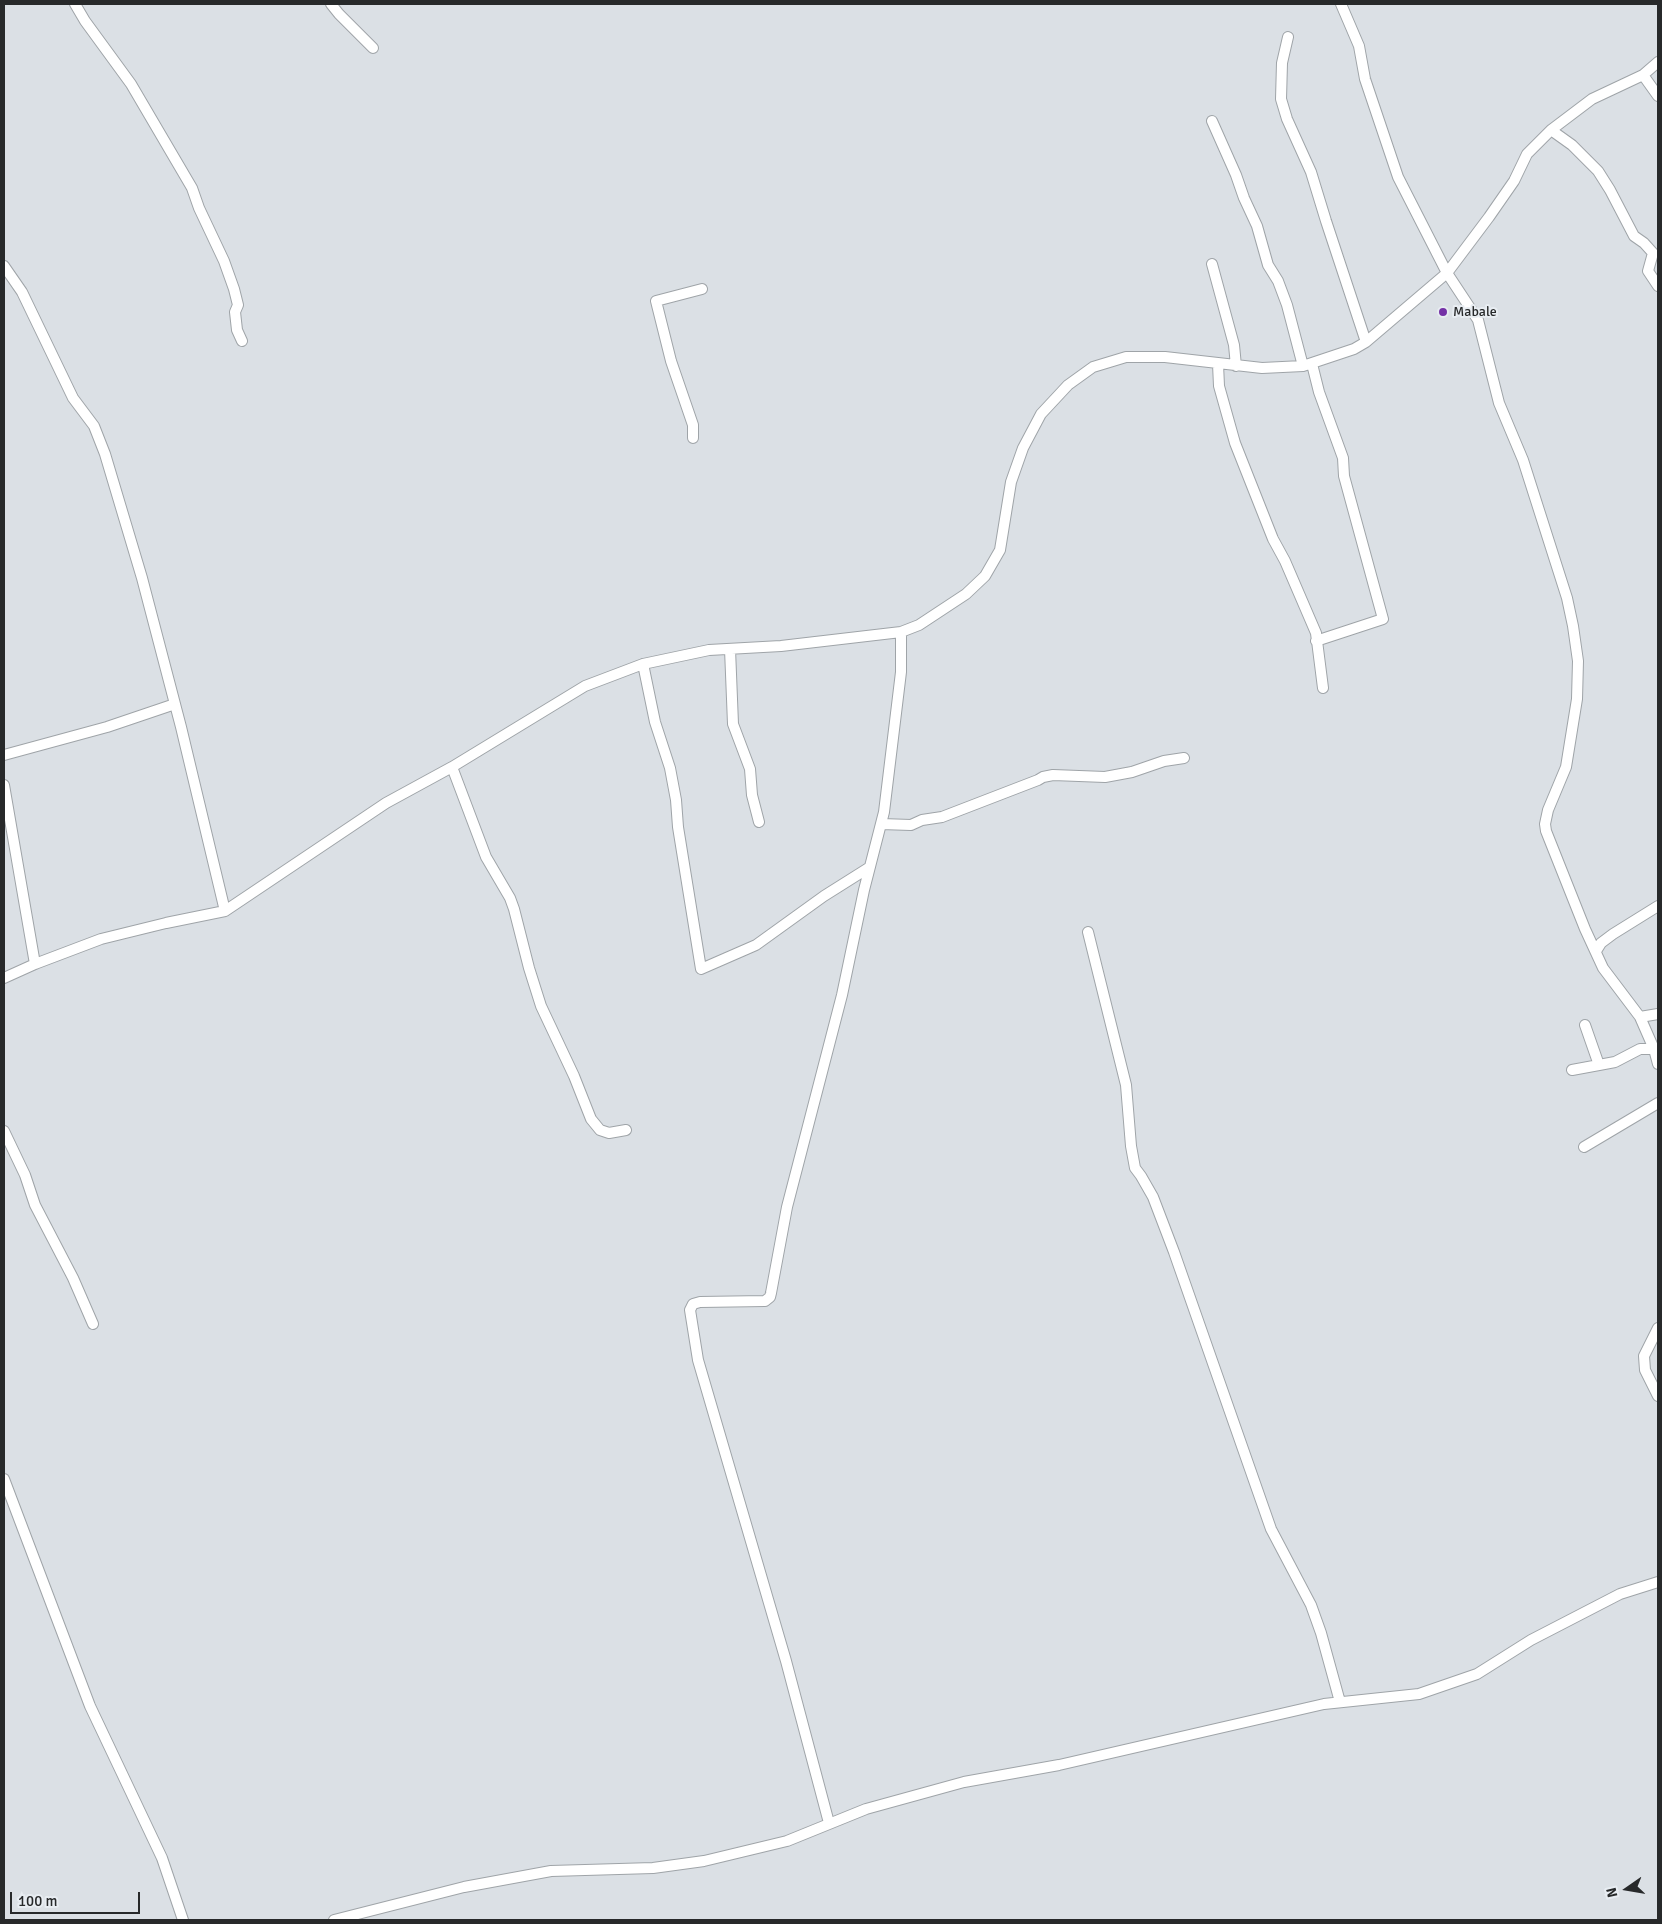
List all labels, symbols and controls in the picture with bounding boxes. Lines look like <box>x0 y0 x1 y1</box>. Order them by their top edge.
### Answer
place label: Mabale <box>1453 304 1497 320</box>
marker: Mabale <box>1437 306 1449 318</box>
north arrow <box>1602 1864 1652 1914</box>
scale bar <box>12 1882 142 1914</box>
text: N <box>1603 1886 1621 1899</box>
text: 100 m <box>18 1892 58 1910</box>

